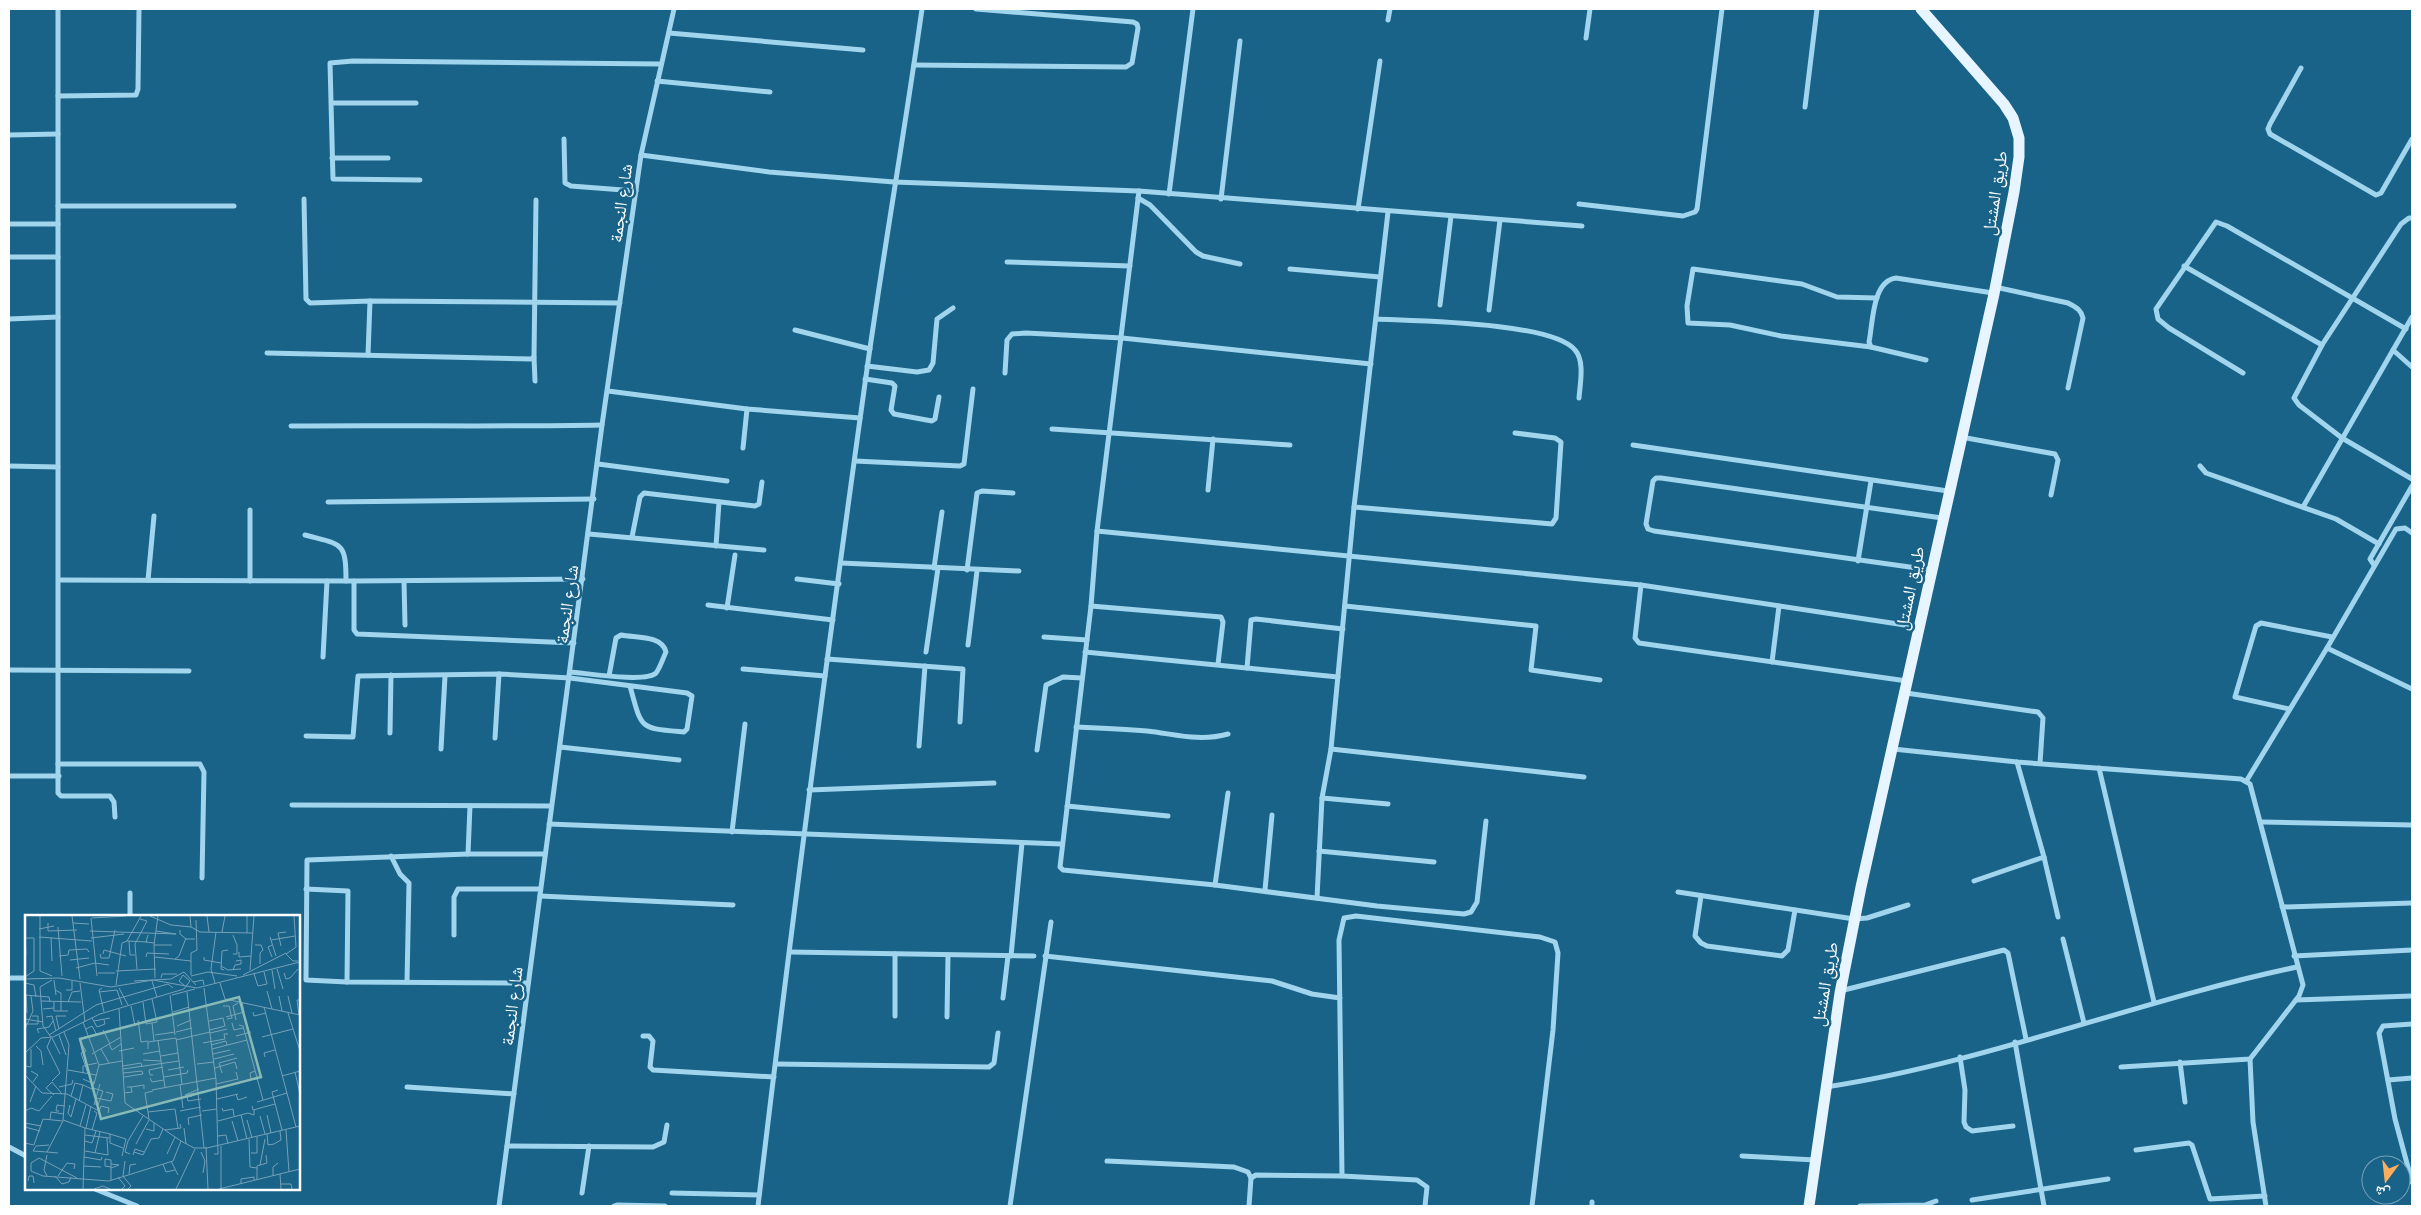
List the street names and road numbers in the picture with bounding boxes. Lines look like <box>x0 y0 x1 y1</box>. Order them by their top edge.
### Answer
street label: طريق المشتل <box>1976 149 2013 237</box>
street label: شارع النجمة <box>604 162 637 244</box>
street label: طريق المشتل <box>1889 544 1930 632</box>
street label: شارع النجمة <box>550 563 583 645</box>
street label: طريق المشتل <box>1806 940 1843 1028</box>
street label: شارع النجمة <box>495 965 528 1047</box>

